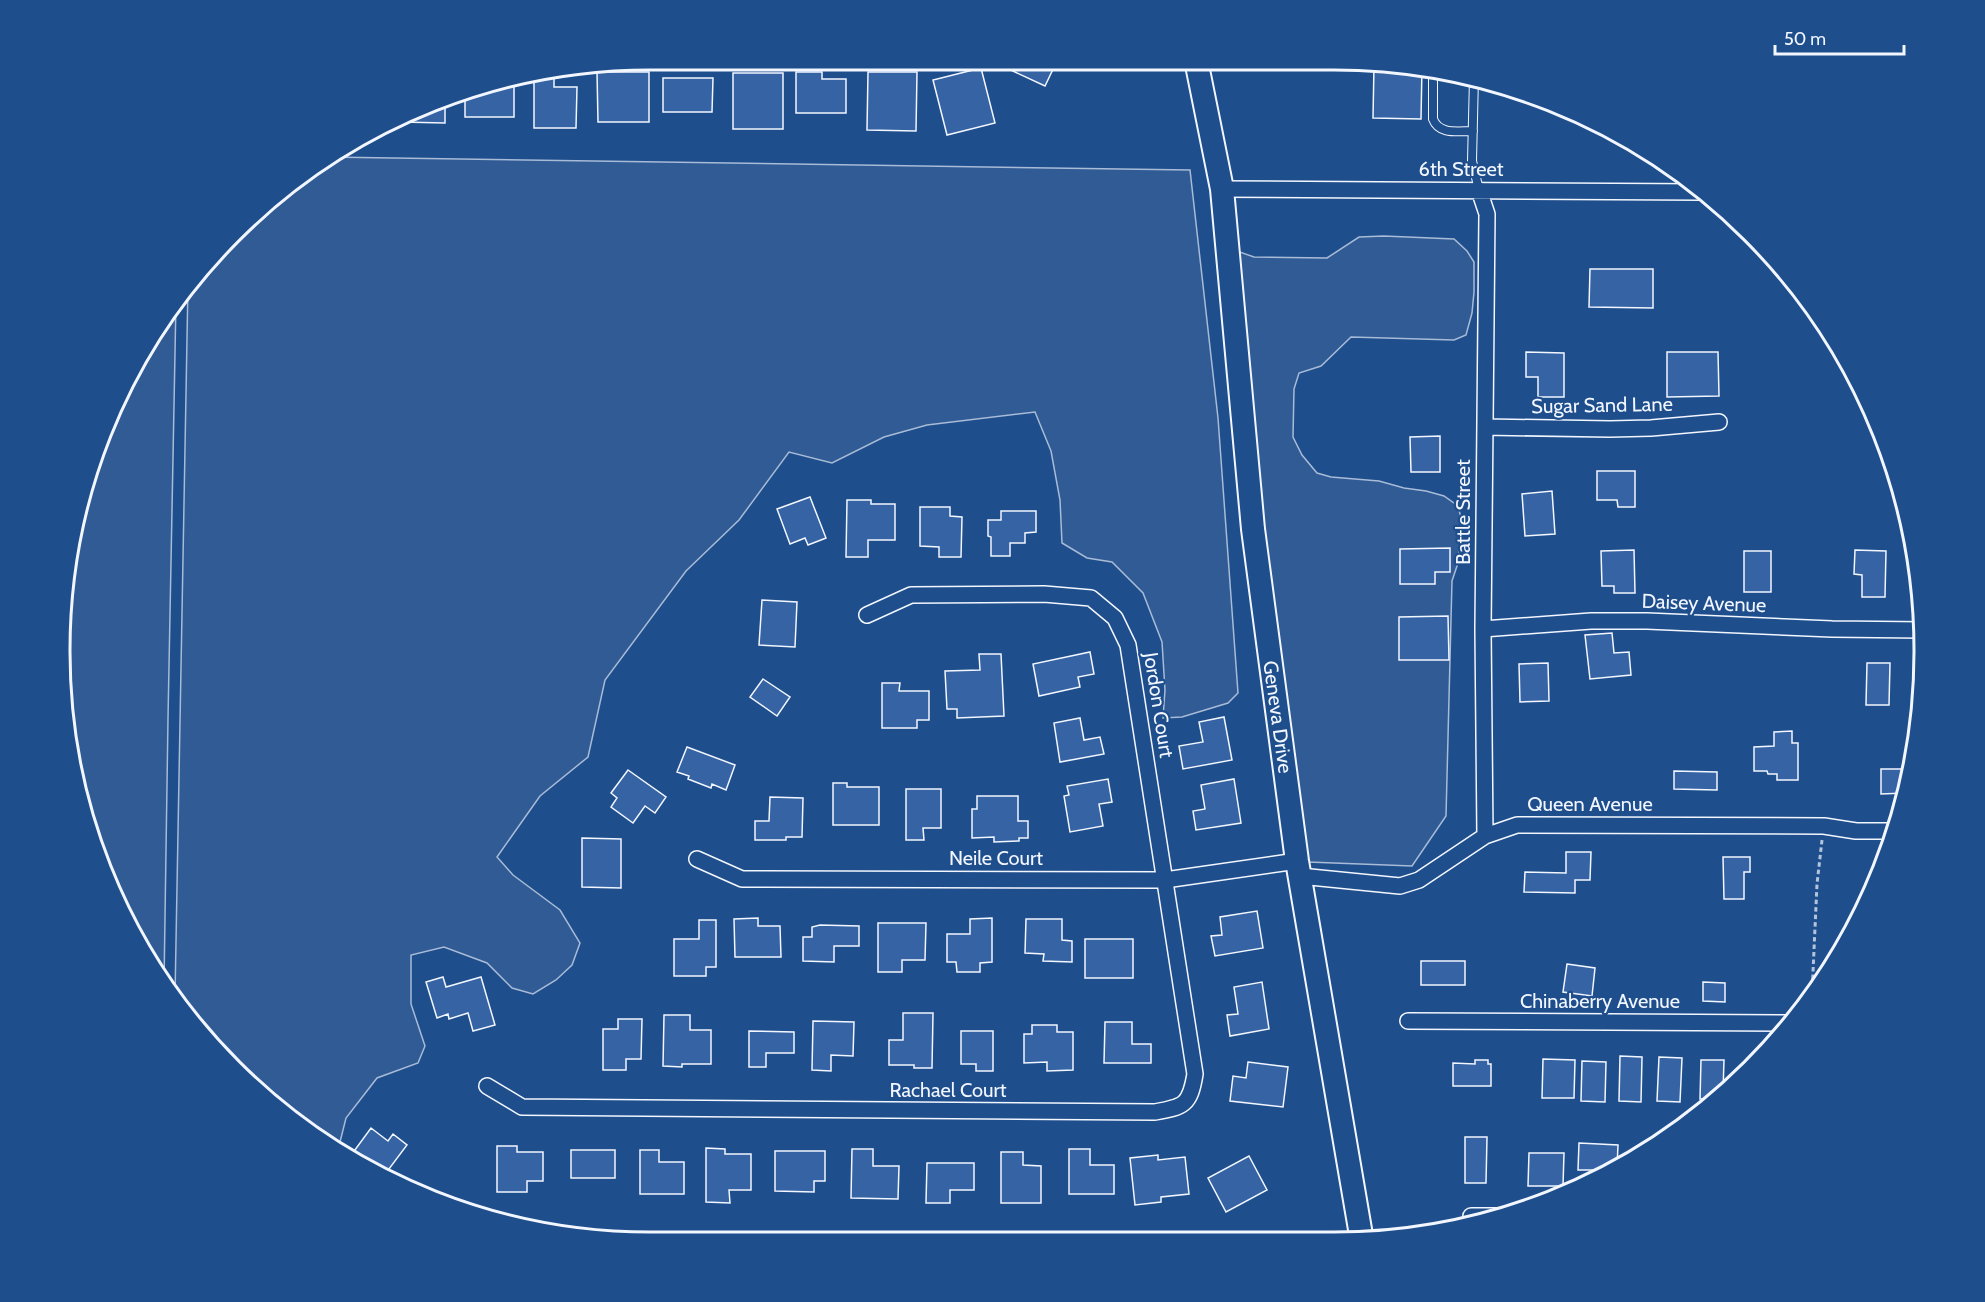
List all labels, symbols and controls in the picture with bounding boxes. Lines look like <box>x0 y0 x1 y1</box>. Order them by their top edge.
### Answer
scale bar <box>1775 18 1904 56</box>
text: 50 m <box>1784 28 1826 50</box>
street label: 6th Street <box>1419 157 1504 181</box>
street label: Sugar Sand Lane <box>1531 392 1673 418</box>
street label: Battle Street <box>1451 459 1475 565</box>
street label: Daisey Avenue <box>1641 589 1767 617</box>
street label: Jordon Court <box>1139 650 1179 760</box>
street label: Geneva Drive <box>1258 659 1298 775</box>
street label: Queen Avenue <box>1527 792 1653 816</box>
street label: Neile Court <box>949 846 1043 870</box>
street label: Chinaberry Avenue <box>1520 989 1680 1013</box>
street label: Rachael Court <box>889 1078 1007 1102</box>

